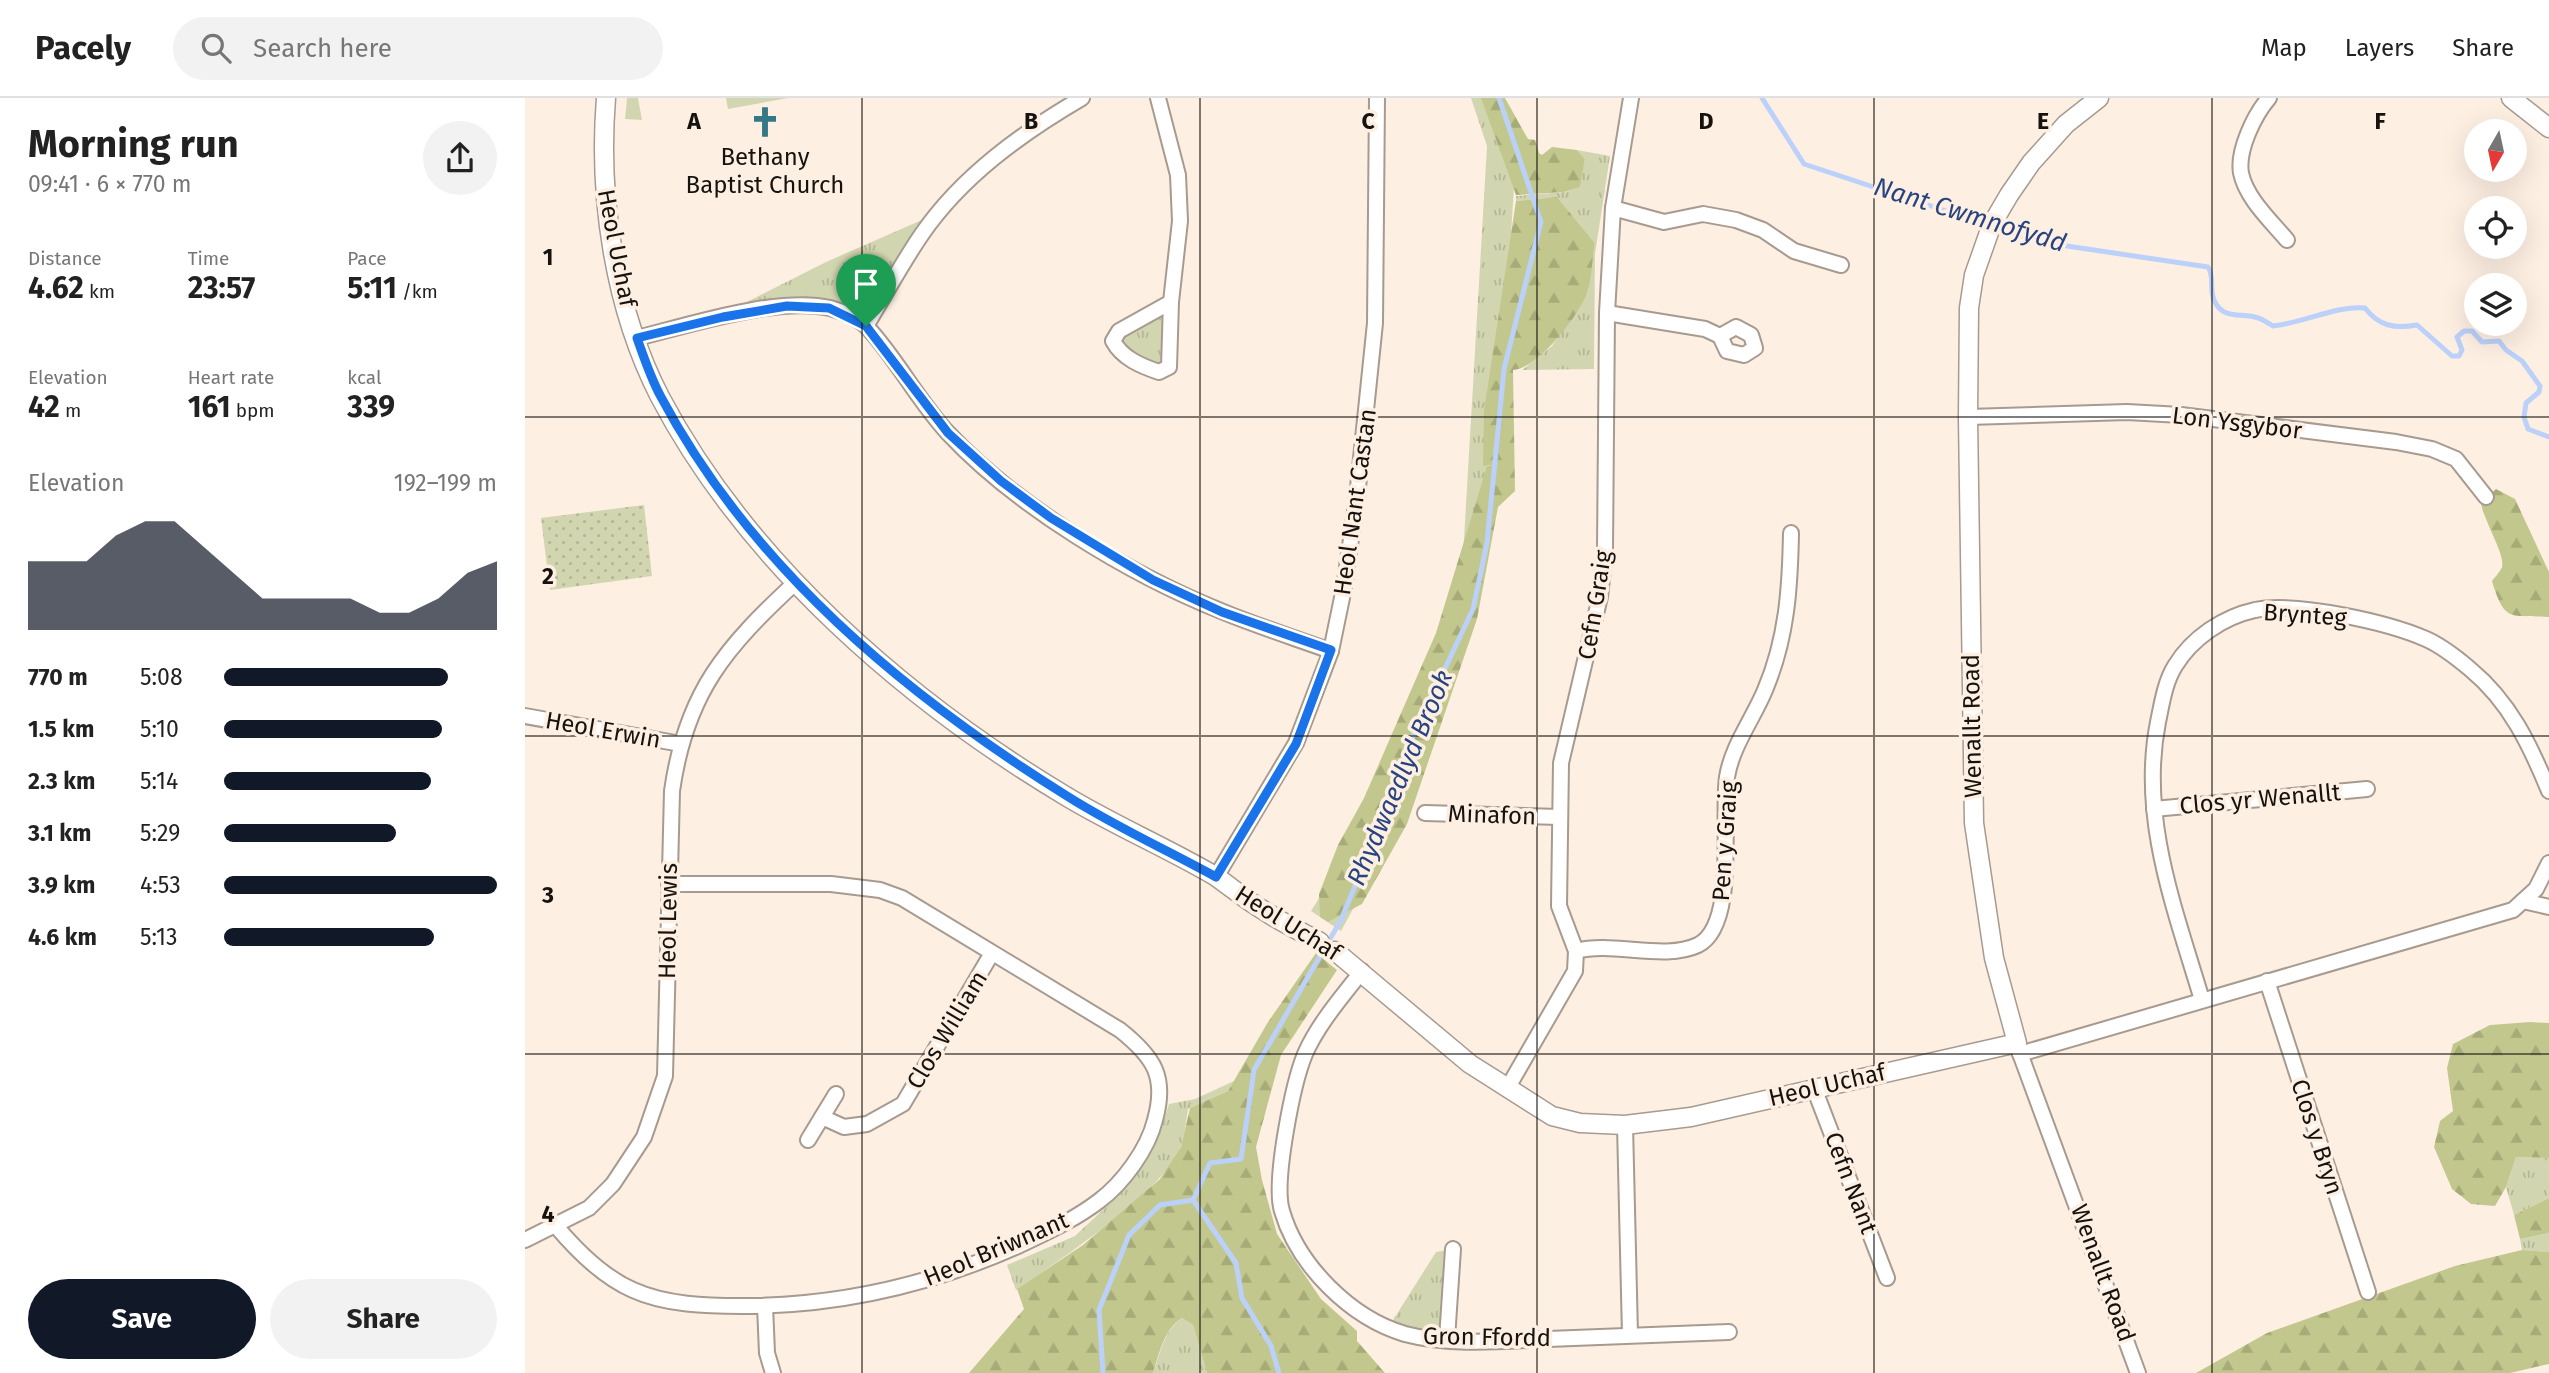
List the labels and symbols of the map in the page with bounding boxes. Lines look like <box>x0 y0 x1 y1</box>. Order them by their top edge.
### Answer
church icon: Bethany Baptist Church <box>748 105 782 139</box>
text: A <box>686 107 701 135</box>
text: B <box>1024 107 1038 135</box>
text: C <box>1361 107 1375 135</box>
text: D <box>1699 107 1714 135</box>
text: E <box>2037 107 2049 135</box>
text: F <box>2374 107 2386 135</box>
north arrow <box>2464 119 2527 182</box>
place label: Bethany Baptist Church <box>686 143 844 199</box>
water label: Nant Cwmnofydd <box>1870 171 2070 259</box>
street label: Heol Uchaf <box>592 187 643 311</box>
text: 1 <box>543 243 553 271</box>
pin <box>836 254 896 326</box>
street label: Lon Ysgybor <box>2170 401 2304 445</box>
street label: Heol Nant Castan <box>1328 407 1382 597</box>
street label: Cefn Graig <box>1573 548 1618 662</box>
text: 2 <box>542 562 554 590</box>
street label: Brynteg <box>2262 598 2348 632</box>
street label: Wenallt Road <box>1957 654 1987 798</box>
water label: Rhydwaedlyd Brook <box>1341 666 1459 890</box>
street label: Heol Erwin <box>543 706 663 754</box>
street label: Clos yr Wenallt <box>2178 778 2342 820</box>
street label: Pen y Graig <box>1707 779 1743 902</box>
street label: Minafon <box>1447 799 1537 831</box>
street label: Heol Lewis <box>653 863 683 979</box>
street label: Heol Uchaf <box>1230 880 1348 968</box>
text: 3 <box>541 881 554 909</box>
street label: Clos William <box>901 966 993 1094</box>
street label: Heol Uchaf <box>1766 1057 1890 1112</box>
street label: Clos y Bryn <box>2285 1076 2349 1198</box>
street label: Cefn Nant <box>1819 1128 1883 1238</box>
text: 4 <box>542 1200 555 1228</box>
street label: Wenallt Road <box>2065 1201 2141 1345</box>
street label: Heol Briwnant <box>919 1206 1073 1292</box>
street label: Gron Ffordd <box>1423 1322 1551 1352</box>

